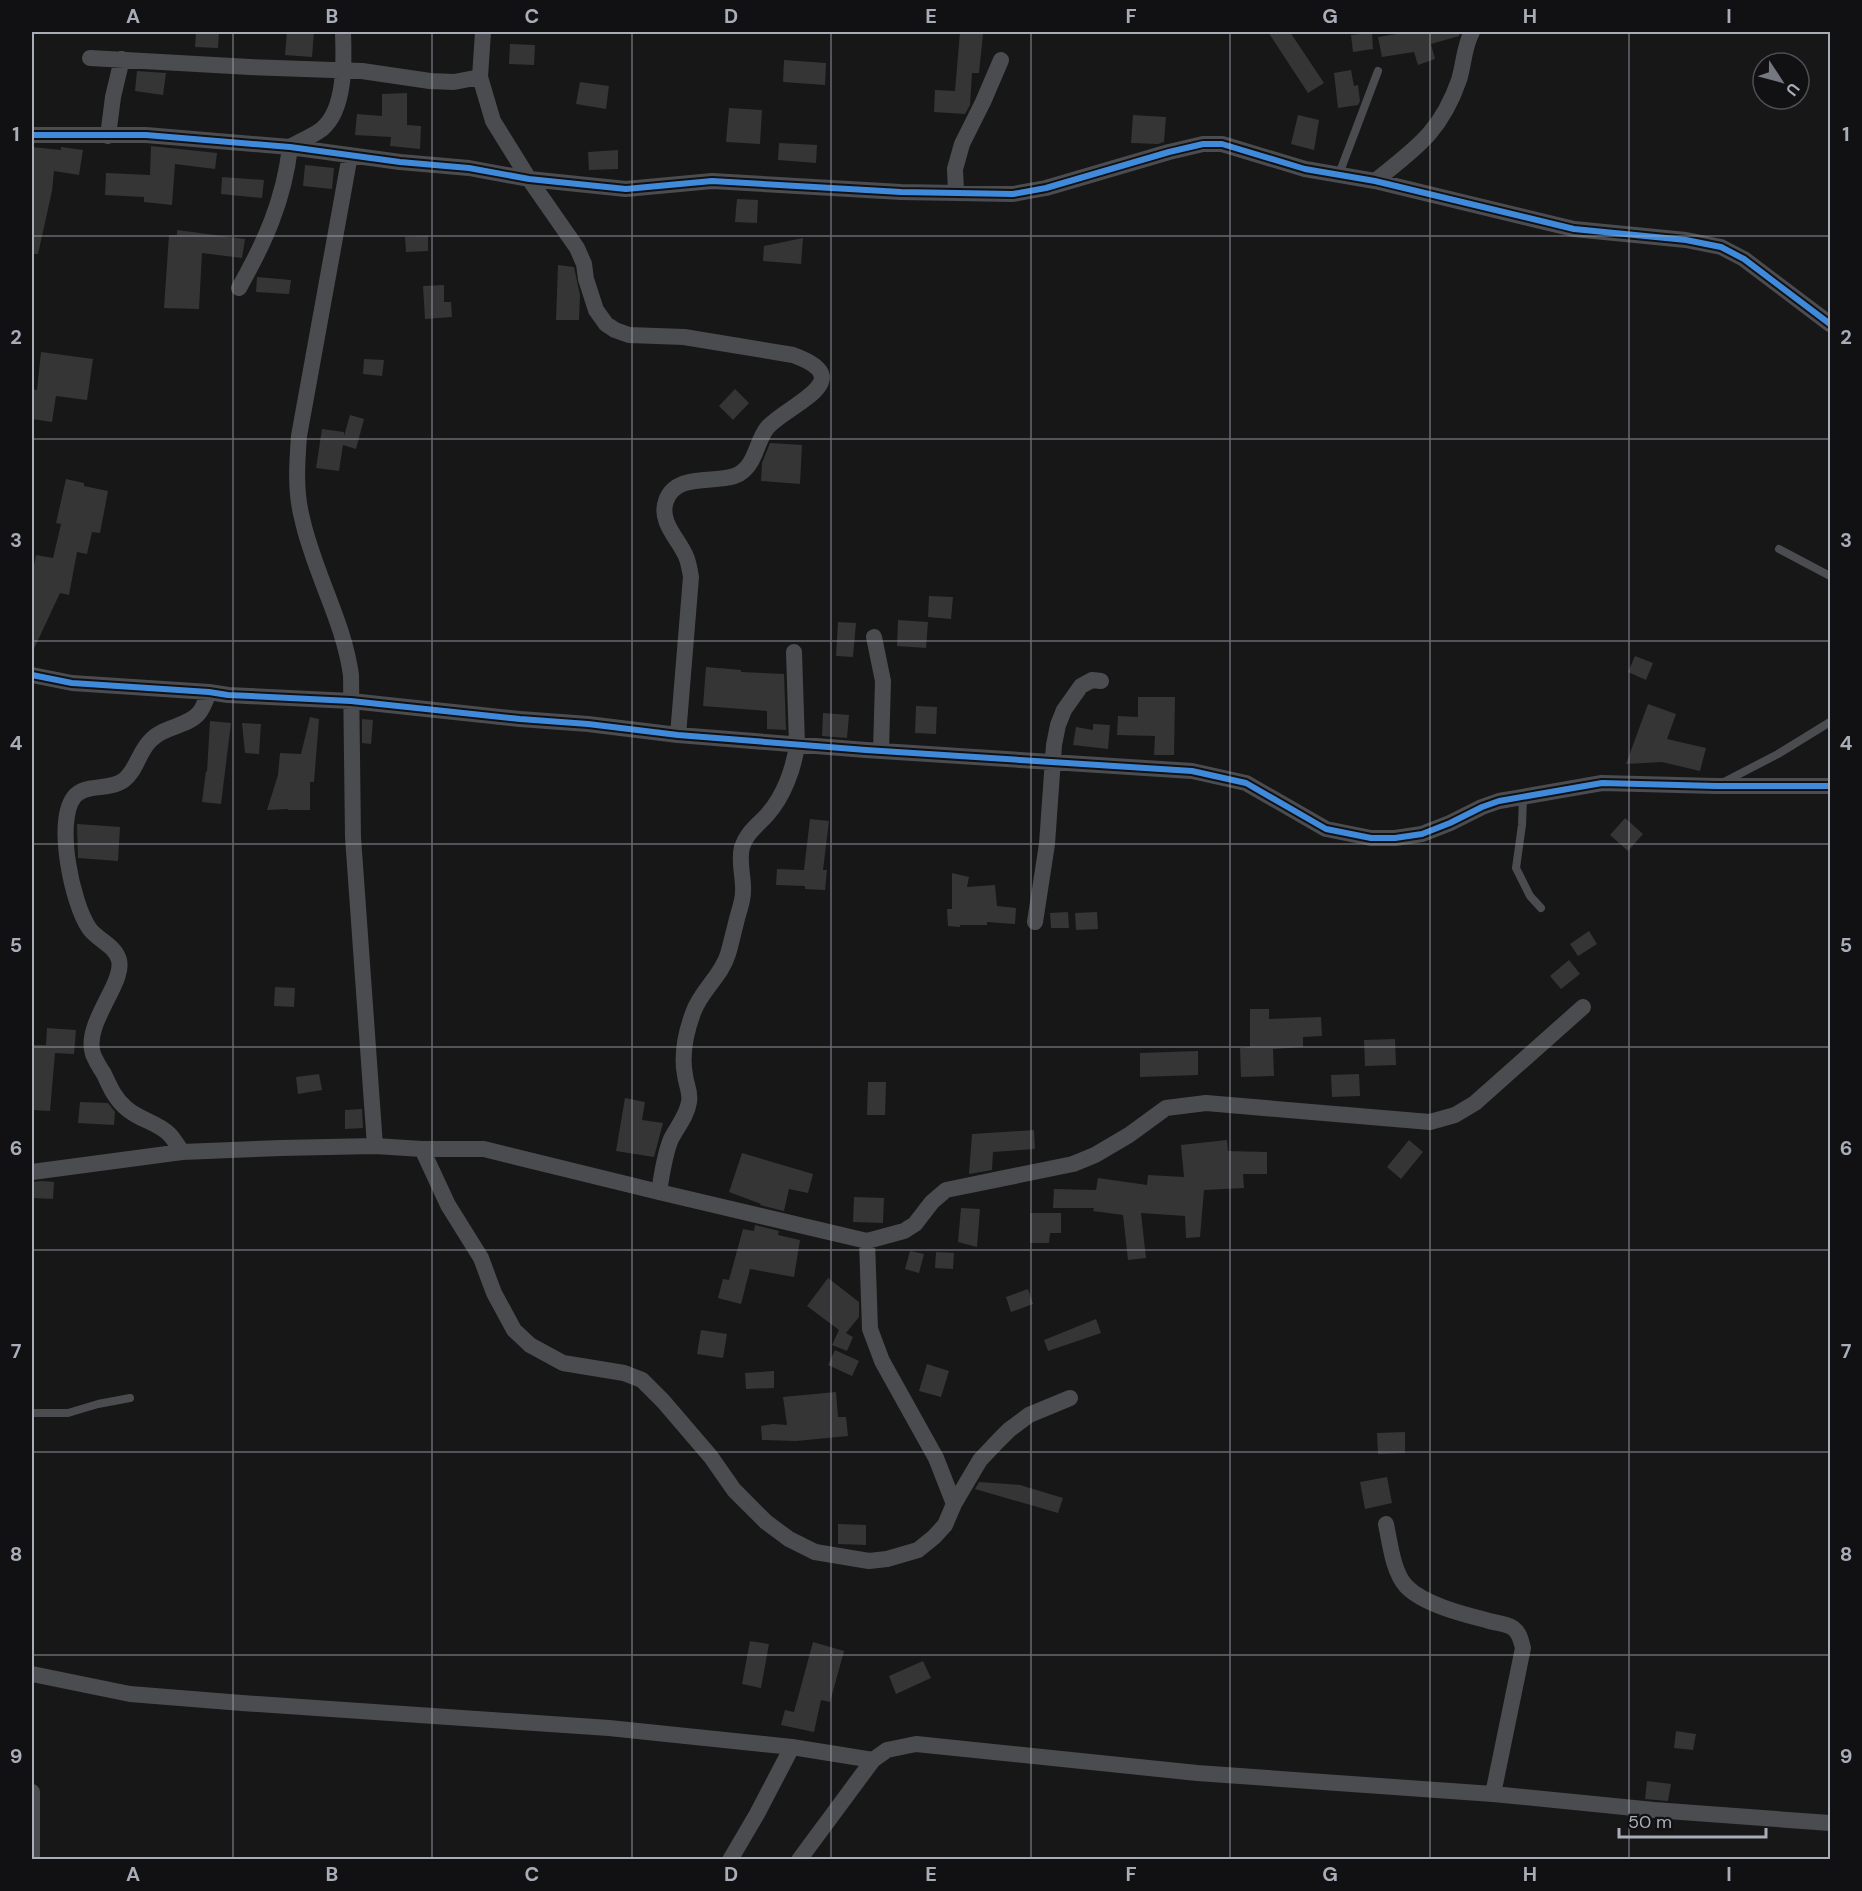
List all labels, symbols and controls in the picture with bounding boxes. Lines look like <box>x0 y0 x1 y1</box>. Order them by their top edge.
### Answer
text: A <box>126 3 140 29</box>
text: B <box>326 3 338 29</box>
text: C <box>525 3 539 29</box>
text: D <box>724 3 738 29</box>
text: E <box>925 3 937 29</box>
text: F <box>1125 3 1137 29</box>
text: G <box>1322 3 1338 29</box>
text: H <box>1523 3 1537 29</box>
text: I <box>1726 3 1732 29</box>
north arrow <box>1751 51 1811 111</box>
text: U <box>1781 79 1804 100</box>
text: 1 <box>12 121 20 147</box>
text: 1 <box>1842 121 1850 147</box>
text: 2 <box>10 324 22 350</box>
text: 2 <box>1840 324 1852 350</box>
text: 3 <box>10 527 22 553</box>
text: 3 <box>1840 527 1852 553</box>
text: 4 <box>10 730 23 756</box>
text: 4 <box>1840 730 1853 756</box>
text: 5 <box>10 932 22 958</box>
text: 5 <box>1840 932 1852 958</box>
text: 6 <box>10 1135 22 1161</box>
text: 6 <box>1840 1135 1852 1161</box>
text: 7 <box>11 1338 22 1364</box>
text: 7 <box>1841 1338 1852 1364</box>
text: 8 <box>10 1541 22 1567</box>
text: 8 <box>1840 1541 1852 1567</box>
text: 9 <box>10 1743 22 1769</box>
text: 9 <box>1840 1743 1852 1769</box>
scale bar <box>1619 1801 1766 1839</box>
text: 50 m <box>1628 1810 1672 1834</box>
text: A <box>126 1861 140 1887</box>
text: B <box>326 1861 338 1887</box>
text: C <box>525 1861 539 1887</box>
text: D <box>724 1861 738 1887</box>
text: E <box>925 1861 937 1887</box>
text: F <box>1125 1861 1137 1887</box>
text: G <box>1322 1861 1338 1887</box>
text: H <box>1523 1861 1537 1887</box>
text: I <box>1726 1861 1732 1887</box>

